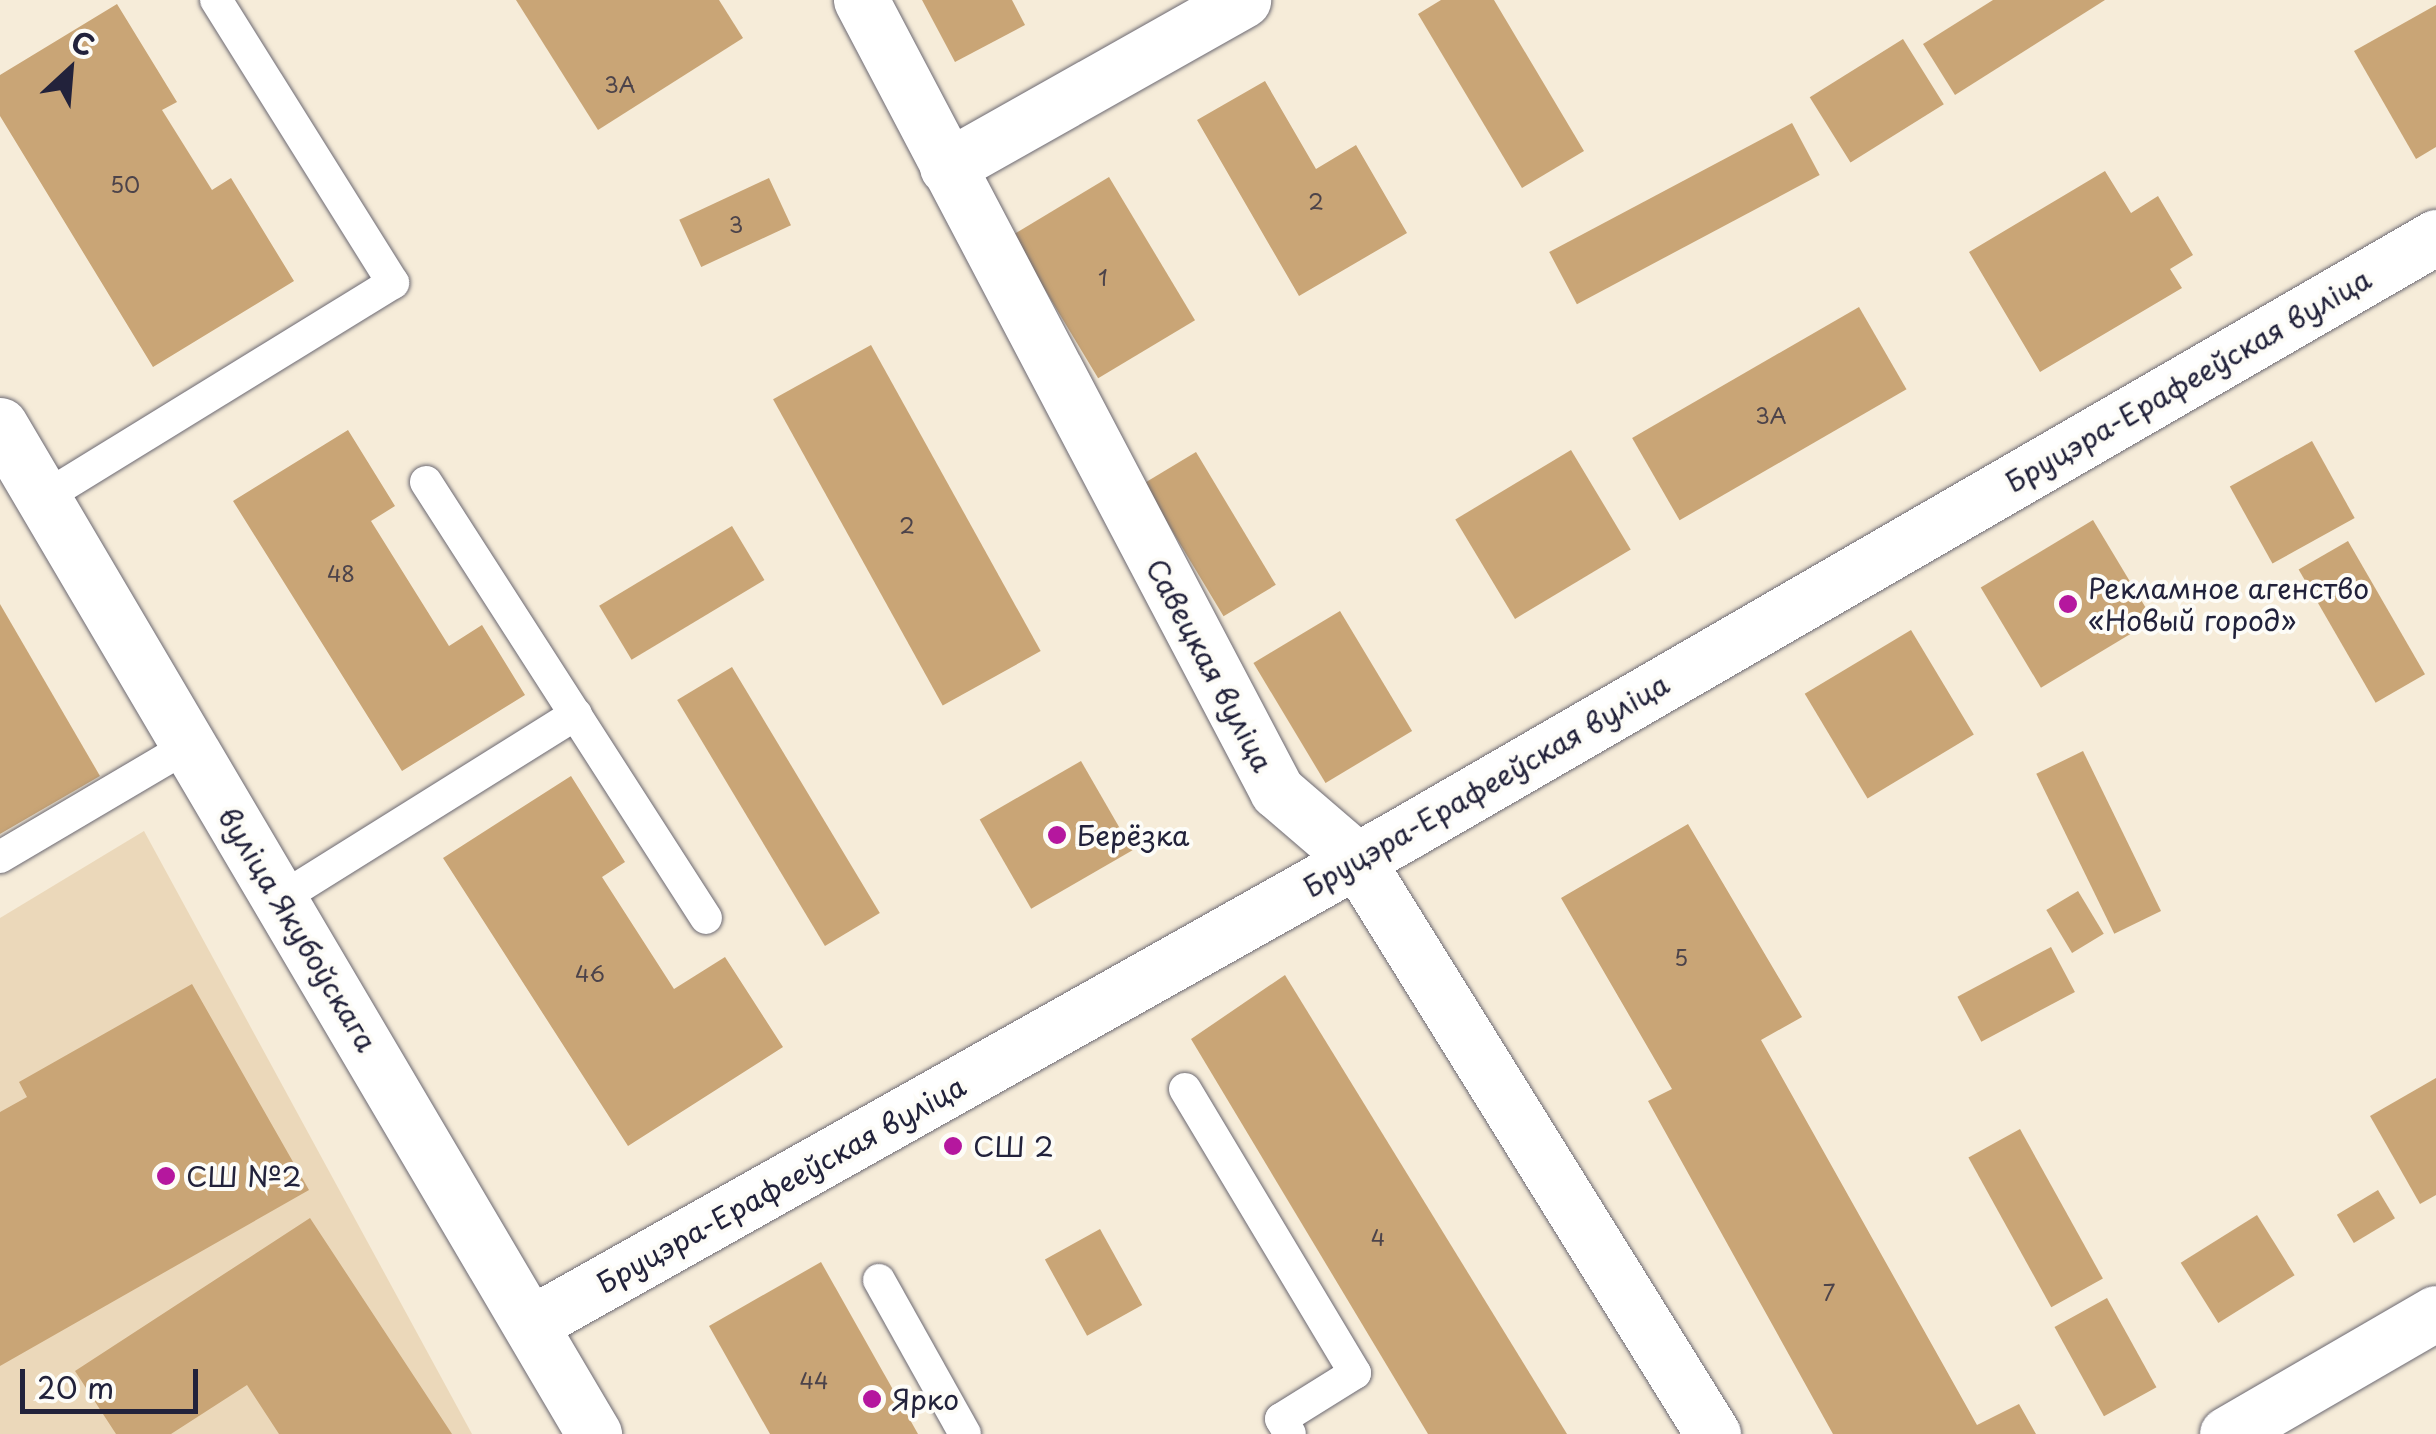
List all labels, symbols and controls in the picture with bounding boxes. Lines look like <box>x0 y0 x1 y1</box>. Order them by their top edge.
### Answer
text: С <box>64 19 102 67</box>
north arrow <box>20 20 120 120</box>
house number: 3А <box>604 71 636 97</box>
house number: 50 <box>110 171 140 197</box>
house number: 2 <box>1308 188 1324 214</box>
house number: 3 <box>729 211 743 237</box>
street label: Бруцэра-Ерафееўская вуліца <box>1999 261 2377 499</box>
house number: 1 <box>1098 264 1108 290</box>
house number: 3А <box>1755 402 1787 428</box>
house number: 2 <box>899 512 915 538</box>
street label: Савецкая вуліца <box>1140 553 1280 777</box>
house number: 48 <box>327 560 355 586</box>
place label: Рекламное агенство «Новый город» <box>2088 571 2370 637</box>
marker: Рекламное агенство «Новый город» <box>2057 593 2079 615</box>
street label: Бруцэра-Ерафееўская вуліца <box>1297 666 1675 904</box>
street label: вуліца Якубоўскага <box>212 801 384 1057</box>
place label: Берёзка <box>1077 818 1189 852</box>
marker: Берёзка <box>1046 824 1068 846</box>
house number: 5 <box>1674 944 1688 970</box>
house number: 46 <box>575 960 605 986</box>
street label: Бруцэра-Ерафееўская вуліца <box>590 1068 972 1300</box>
place label: СШ 2 <box>973 1129 1054 1163</box>
marker: СШ 2 <box>942 1135 964 1157</box>
place label: СШ №2 <box>186 1159 301 1193</box>
marker: СШ №2 <box>155 1165 177 1187</box>
house number: 4 <box>1371 1224 1385 1250</box>
house number: 7 <box>1823 1279 1835 1305</box>
scale bar <box>25 1349 202 1411</box>
text: 20 m <box>37 1364 114 1409</box>
house number: 44 <box>799 1367 829 1393</box>
place label: Ярко <box>892 1382 959 1416</box>
marker: Ярко <box>861 1388 883 1410</box>

